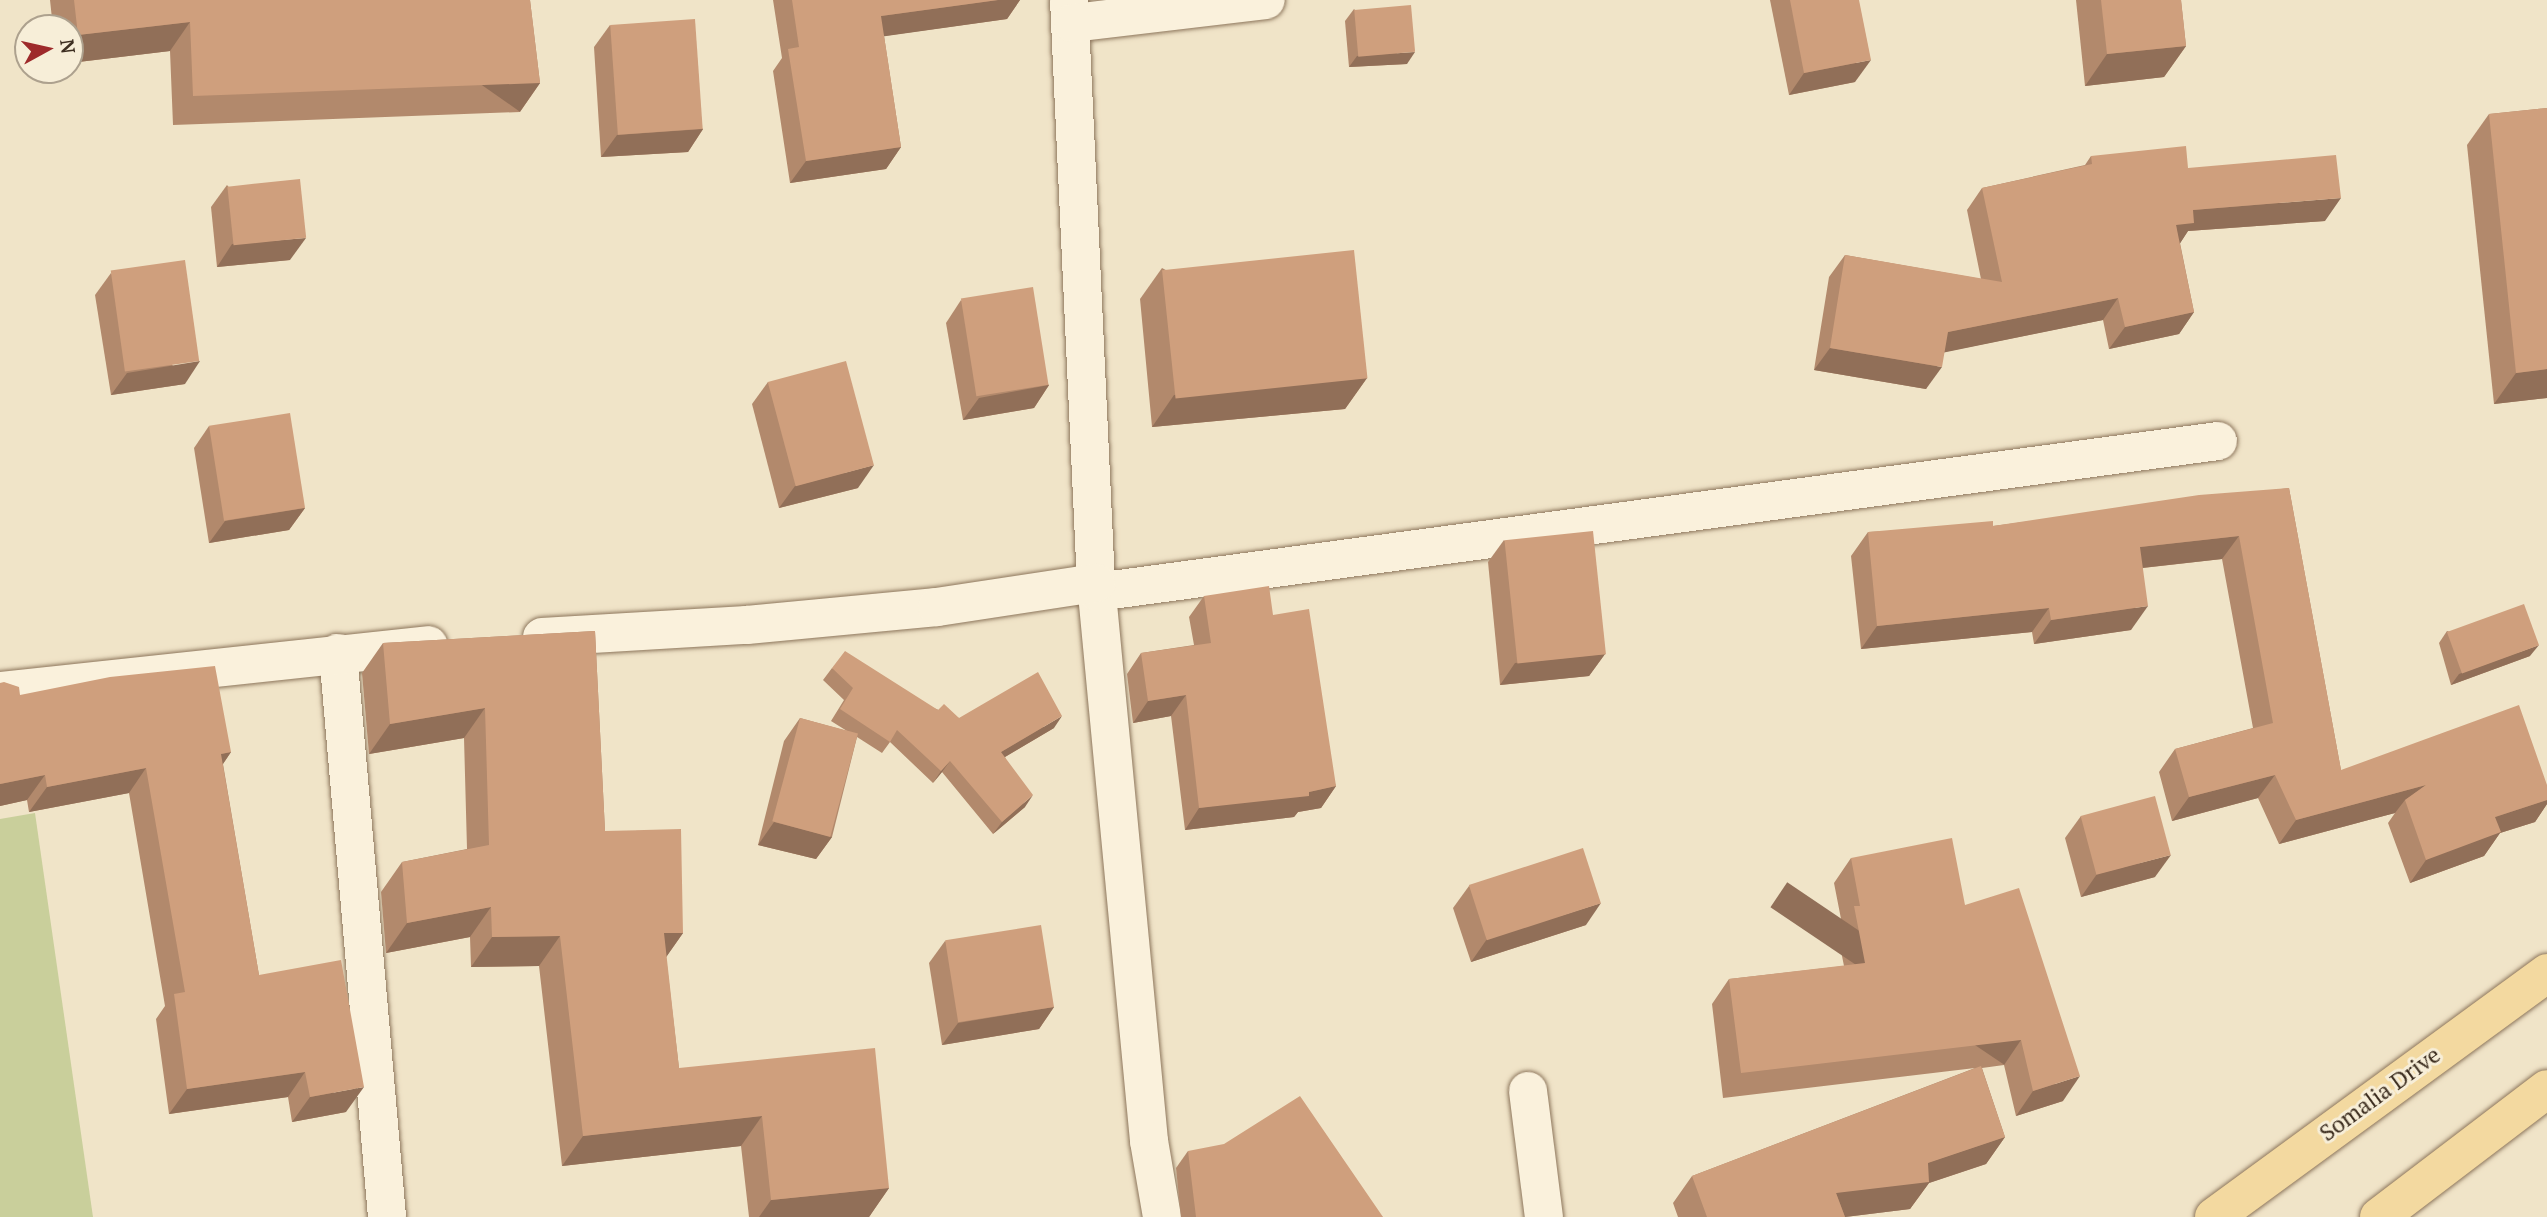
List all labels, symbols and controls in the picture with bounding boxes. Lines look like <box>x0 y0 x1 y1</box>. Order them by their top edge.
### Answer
north arrow <box>14 14 84 84</box>
text: N <box>55 37 82 55</box>
street label: Somalia Drive <box>2314 1041 2446 1147</box>

